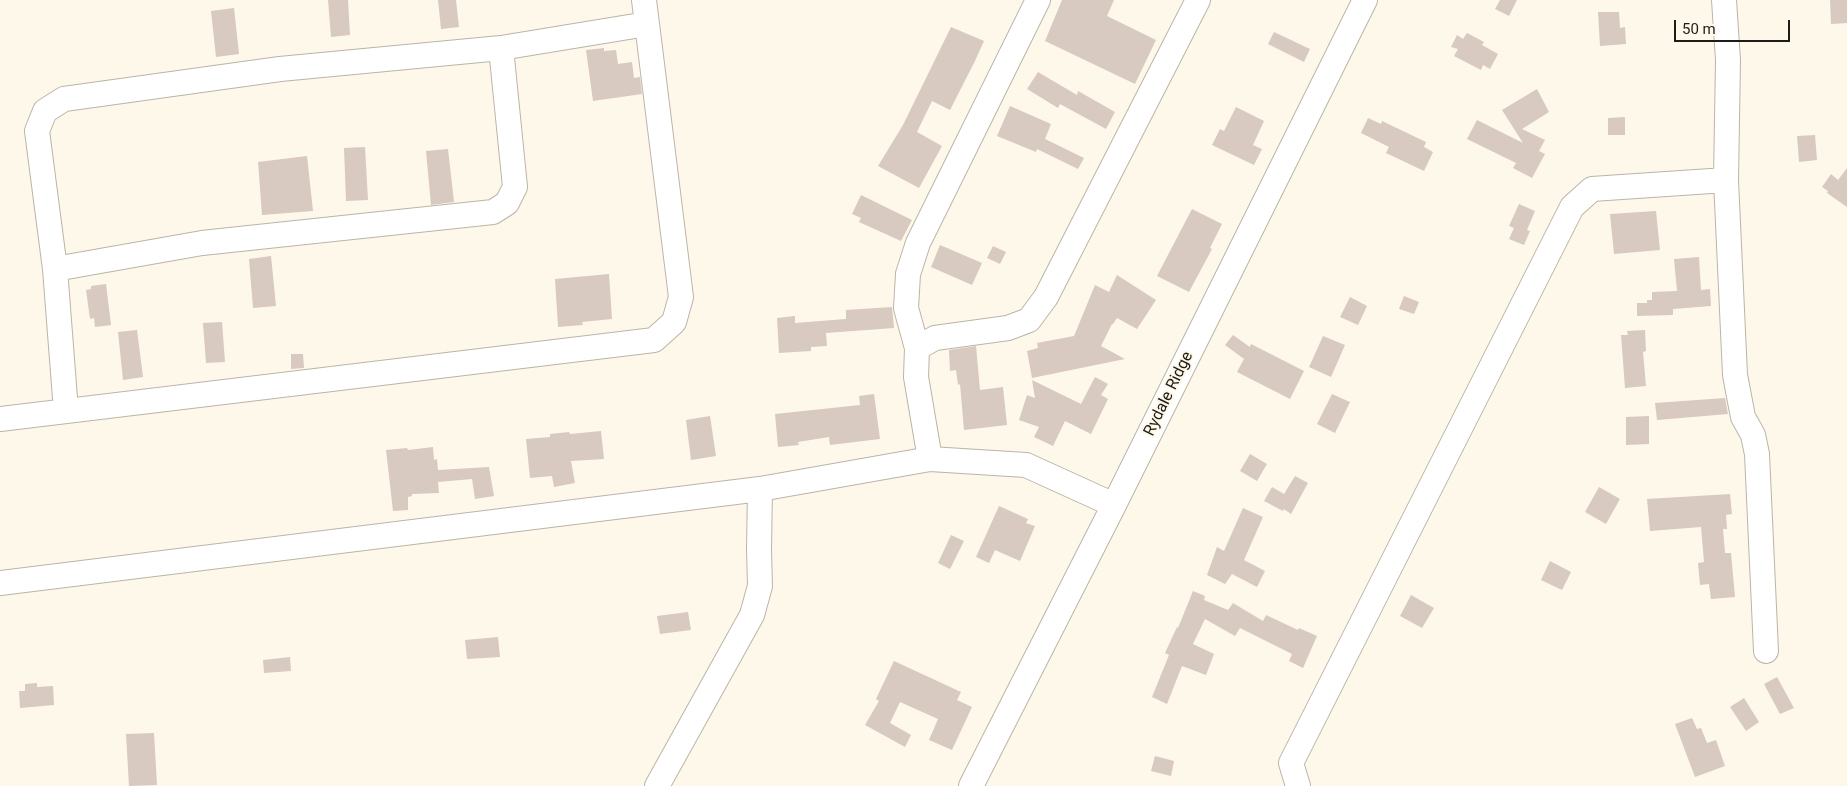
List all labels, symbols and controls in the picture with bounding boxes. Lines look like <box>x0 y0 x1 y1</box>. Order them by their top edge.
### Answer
scale bar <box>1677 10 1793 42</box>
text: 50 m <box>1682 20 1716 38</box>
street label: Rydale Ridge <box>1140 349 1198 439</box>

